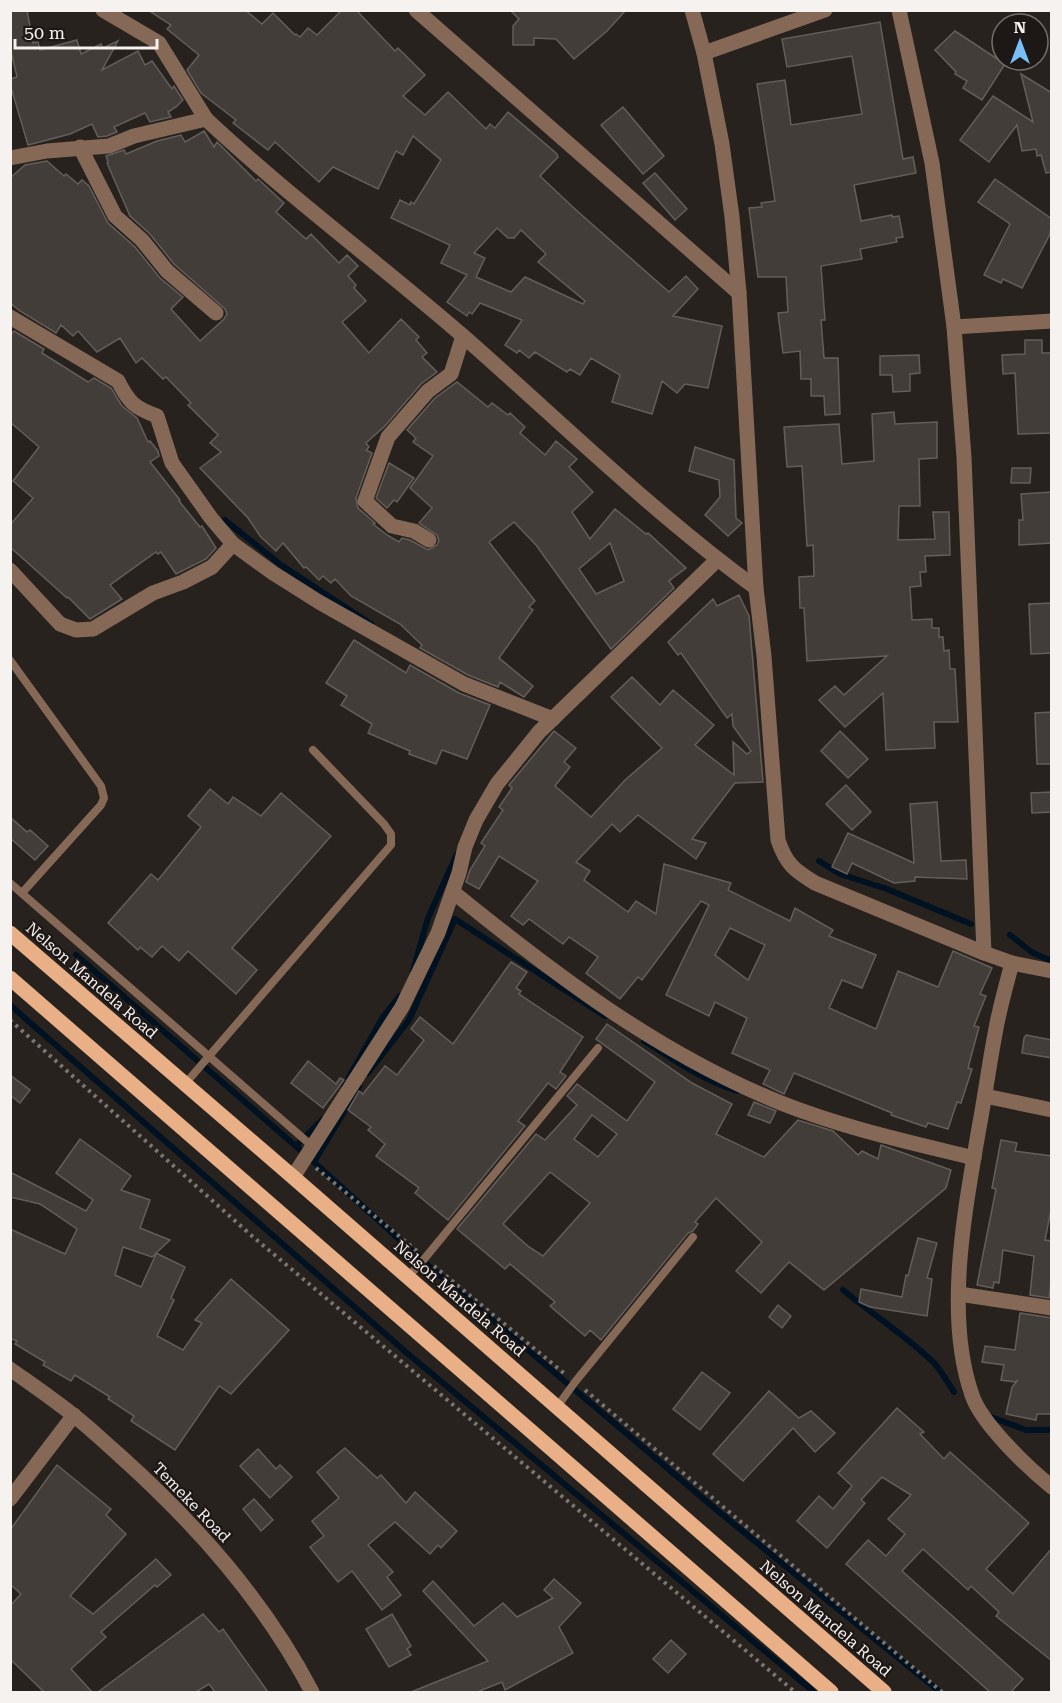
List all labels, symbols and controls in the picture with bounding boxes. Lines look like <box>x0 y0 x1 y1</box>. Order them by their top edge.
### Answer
scale bar <box>15 12 158 50</box>
north arrow <box>990 12 1050 72</box>
text: N <box>1014 18 1026 37</box>
text: 50 m <box>24 22 65 43</box>
street label: Nelson Mandela Road <box>22 918 161 1043</box>
street label: Nelson Mandela Road <box>390 1236 529 1361</box>
street label: Temeke Road <box>149 1459 234 1546</box>
street label: Nelson Mandela Road <box>756 1556 895 1681</box>

